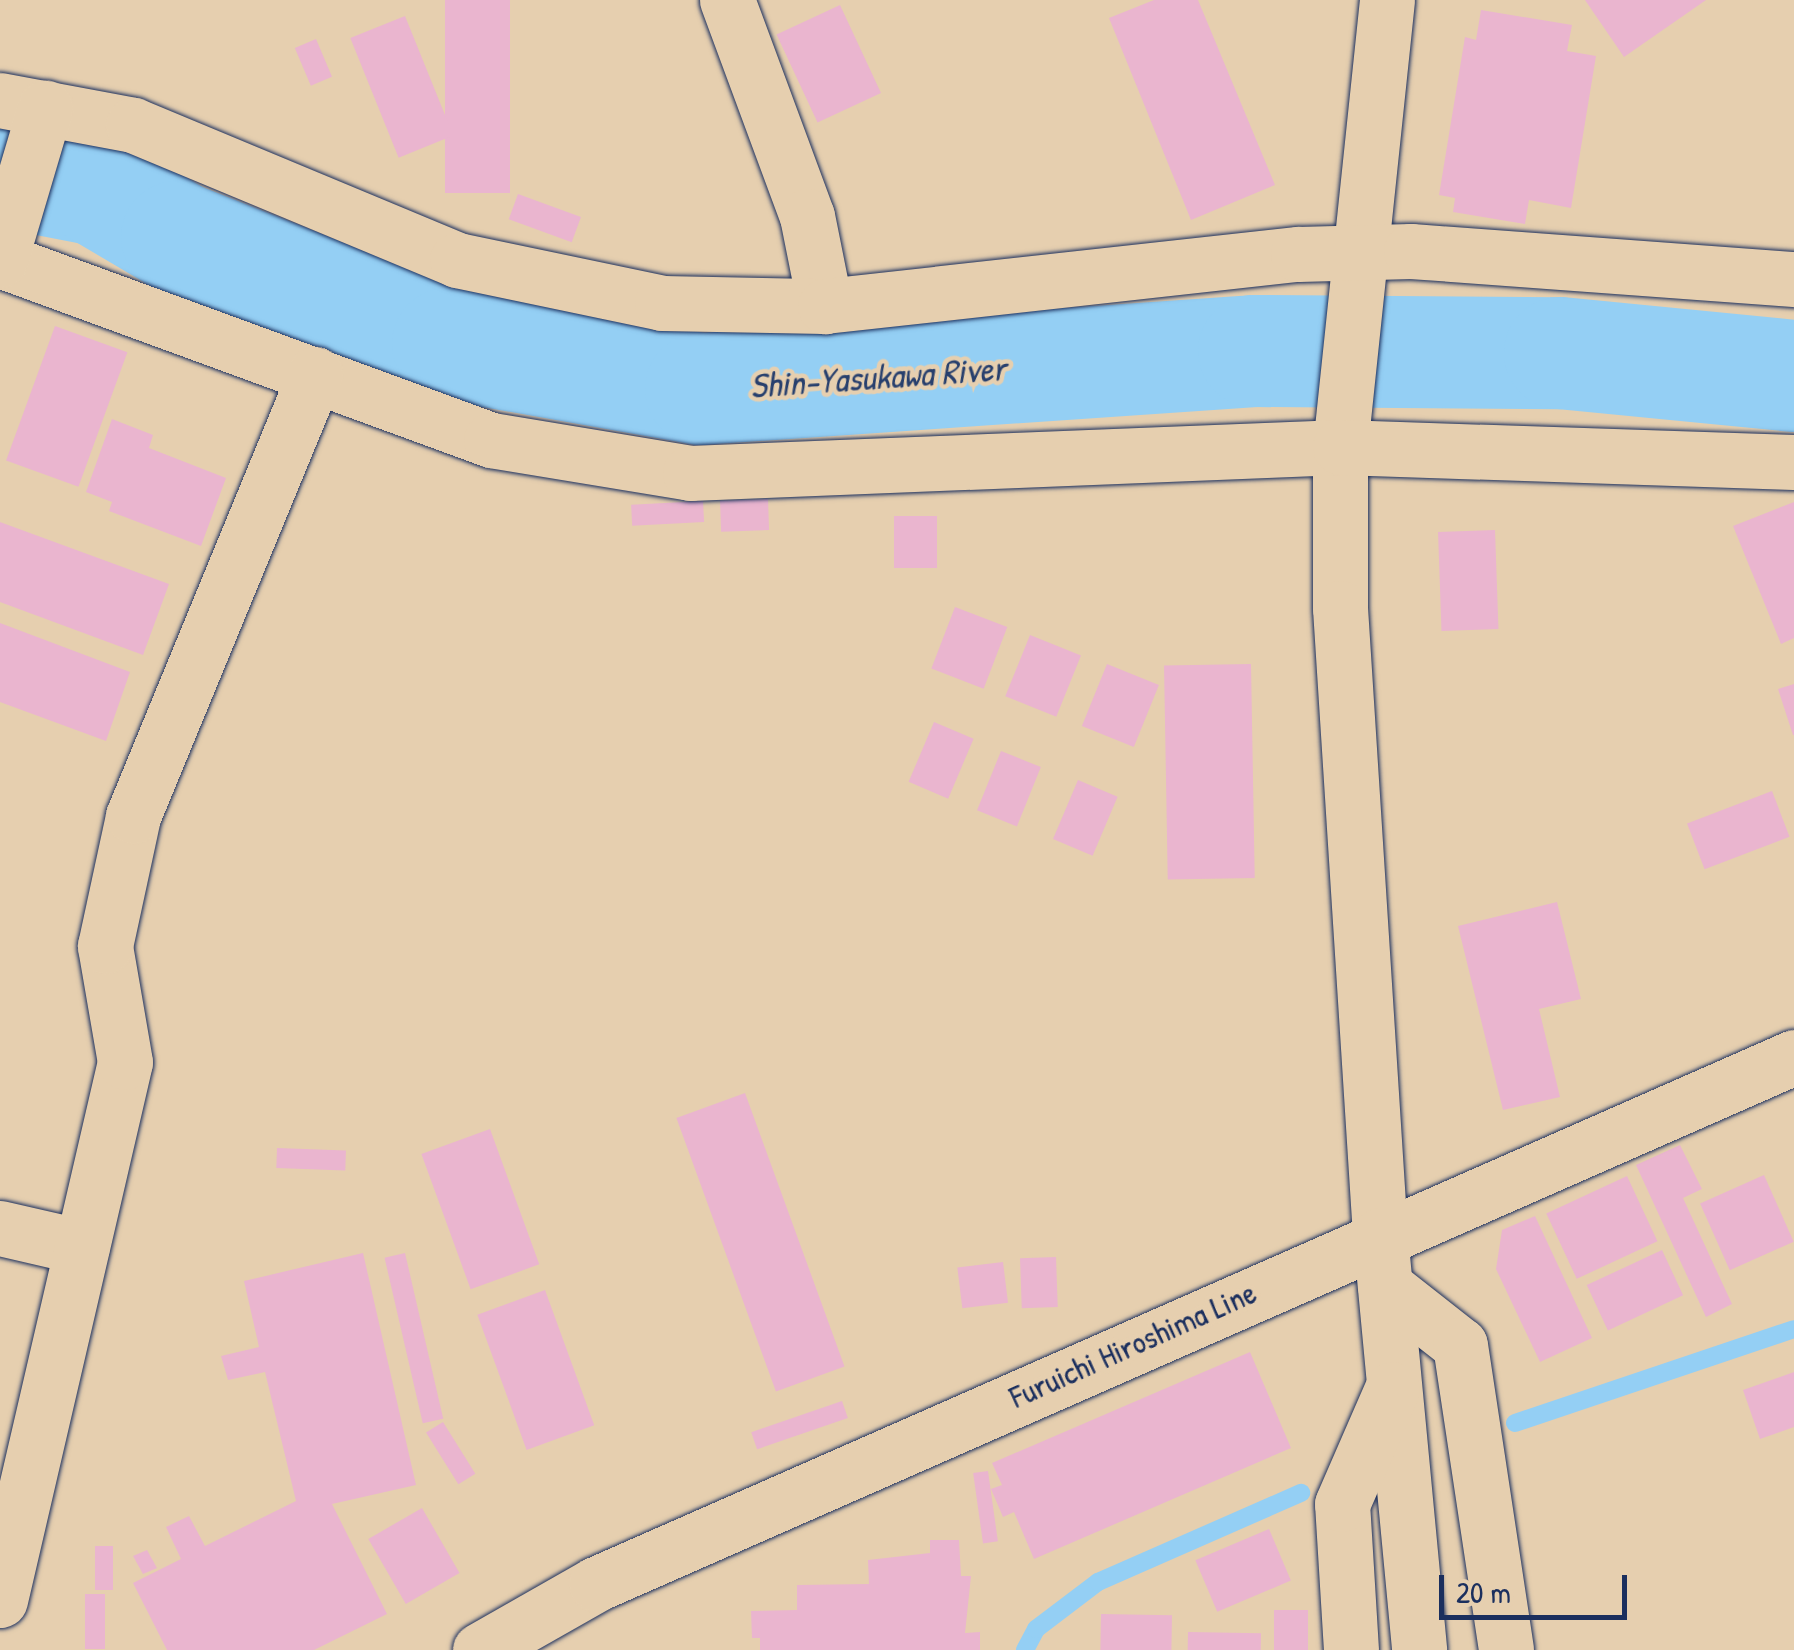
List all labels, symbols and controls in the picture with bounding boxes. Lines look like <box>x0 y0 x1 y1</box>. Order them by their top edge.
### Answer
water label: Shin-Yasukawa River <box>749 347 1007 407</box>
street label: Furuichi Hiroshima Line <box>1004 1273 1262 1417</box>
scale bar <box>1444 1555 1632 1617</box>
text: 20 m <box>1456 1572 1511 1612</box>

